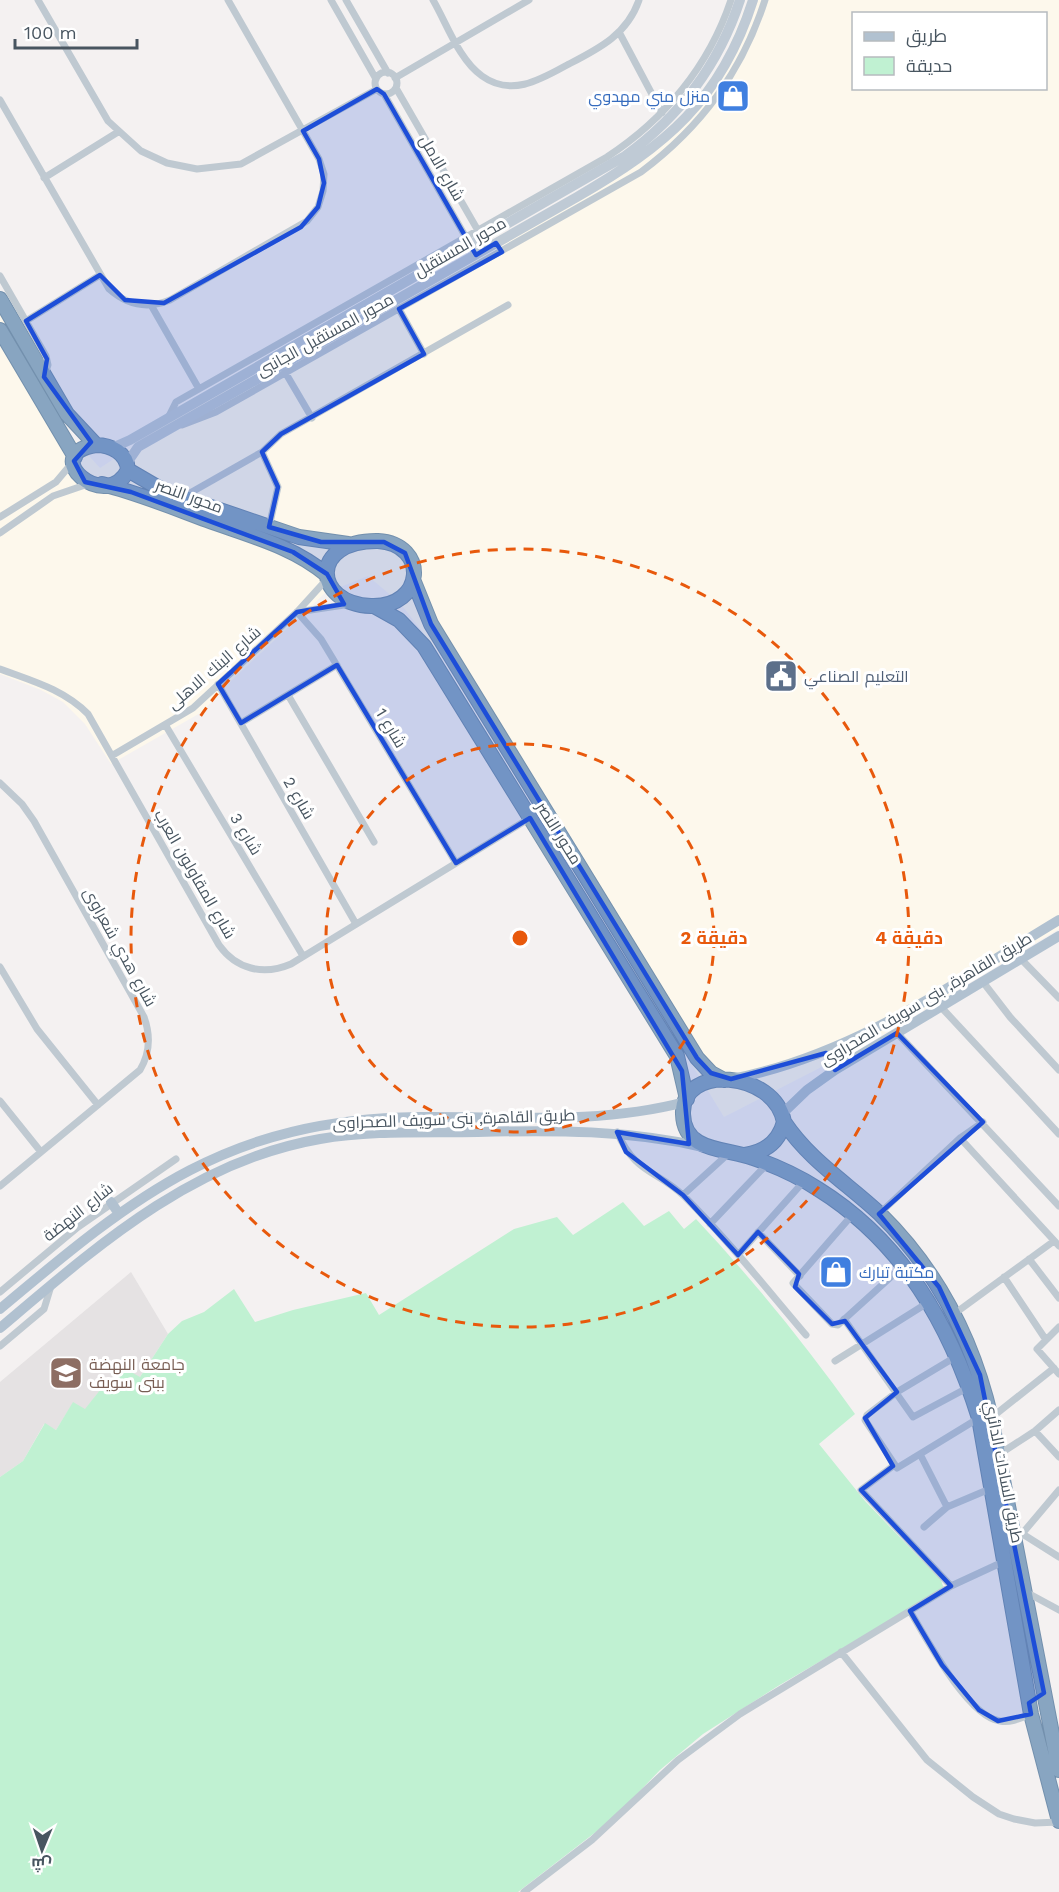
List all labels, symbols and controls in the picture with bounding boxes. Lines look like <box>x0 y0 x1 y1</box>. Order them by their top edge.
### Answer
scale bar <box>15 12 136 50</box>
legend <box>852 12 1047 90</box>
text: 100 m <box>24 22 77 43</box>
text: طريق <box>906 25 947 48</box>
text: حديقة <box>906 55 952 76</box>
shop icon: منزل مني مهدوي <box>715 78 751 114</box>
place label: منزل مني مهدوي <box>588 87 710 110</box>
street label: شارع الامل <box>414 132 468 205</box>
street label: محور المستقبل <box>411 213 510 282</box>
street label: محور المستقبل الجانبى <box>253 289 397 381</box>
street label: محور النصر <box>152 475 225 517</box>
street label: شارع البنك الاهلى <box>164 622 266 715</box>
public building icon: التعليم الصناعي <box>763 658 799 694</box>
place label: التعليم الصناعي <box>804 667 909 690</box>
street label: شارع 1 <box>370 705 410 752</box>
street label: شارع 2 <box>278 773 319 824</box>
street label: محور النصر <box>532 797 586 868</box>
street label: شارع المقاولون العرب <box>149 806 240 943</box>
street label: شارع 3 <box>224 809 266 860</box>
street label: شارع هدي شعراوى <box>76 884 161 1012</box>
text: 2 دقيقة <box>681 927 747 948</box>
text: 4 دقيقة <box>875 927 943 948</box>
centre of rings <box>510 928 530 948</box>
street label: طريق القاهرة, بنى سويف الصحراوى <box>817 928 1036 1071</box>
street label: طريق القاهرة, بنى سويف الصحراوى <box>332 1105 576 1134</box>
street label: شارع النهضة <box>39 1179 118 1247</box>
shop icon: مكتبة تبارك <box>818 1254 854 1290</box>
place label: مكتبة تبارك <box>859 1263 934 1282</box>
school or university icon: جامعة النهضة ببنى سويف <box>48 1355 84 1391</box>
place label: جامعة النهضة ببنى سويف <box>89 1355 185 1393</box>
street label: طريق السادات الدائري <box>977 1399 1027 1545</box>
north arrow <box>12 1820 72 1880</box>
text: ش <box>31 1855 52 1874</box>

